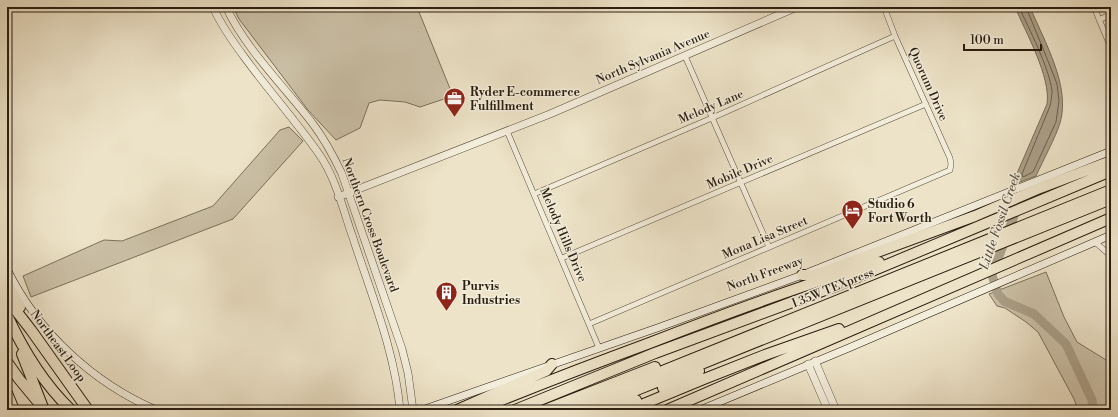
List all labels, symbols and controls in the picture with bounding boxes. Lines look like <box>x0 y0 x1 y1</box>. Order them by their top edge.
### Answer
street label: North Sylvania Avenue <box>594 26 712 88</box>
scale bar <box>964 26 1041 52</box>
text: 100 m <box>970 33 1004 48</box>
street label: Quorum Drive <box>905 45 951 123</box>
place label: Ryder E-commerce Fulfillment <box>470 85 580 114</box>
office icon: Ryder E-commerce Fulfillment <box>441 86 467 119</box>
street label: Melody Lane <box>676 87 746 127</box>
street label: Mobile Drive <box>704 151 776 193</box>
street label: Northern Cross Boulevard <box>339 156 401 295</box>
water label: Little Fossil Creek <box>976 170 1024 272</box>
street label: Melody Hills Drive <box>536 185 590 285</box>
place label: Studio 6 Fort Worth <box>868 197 932 226</box>
hotel icon: Studio 6 Fort Worth <box>840 198 866 231</box>
street label: Mona Lisa Street <box>720 213 811 263</box>
street label: North Freeway <box>725 253 805 295</box>
street label: I 35W TEXpress <box>790 265 876 311</box>
place label: Purvis Industries <box>462 279 520 308</box>
building icon: Purvis Industries <box>433 280 459 313</box>
street label: Northeast Loop <box>27 307 89 385</box>

